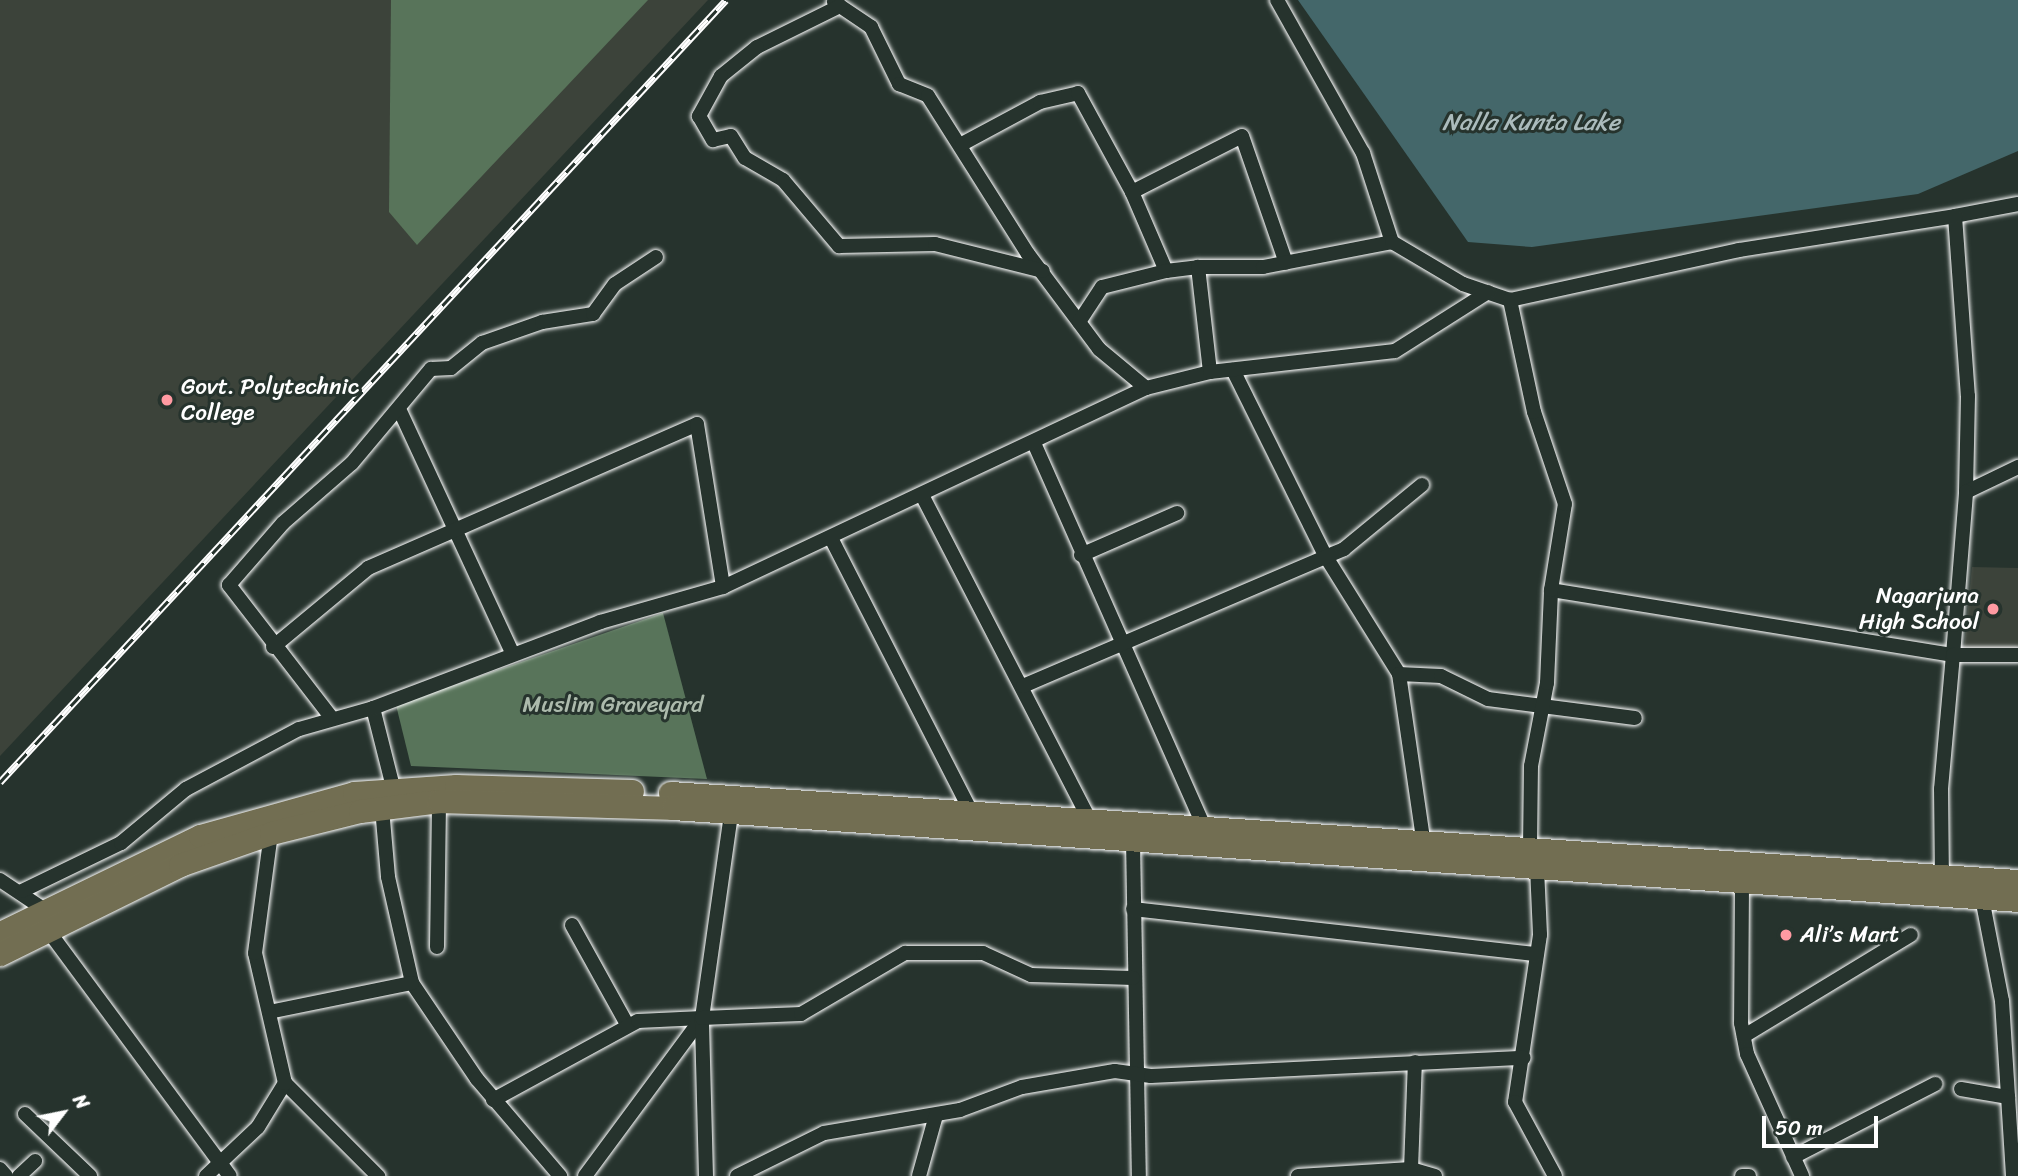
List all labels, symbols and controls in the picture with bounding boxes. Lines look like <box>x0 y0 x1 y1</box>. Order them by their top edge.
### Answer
water label: Nalla Kunta Lake <box>1442 109 1620 137</box>
place label: Govt. Polytechnic College <box>181 373 360 427</box>
marker: Govt. Polytechnic College <box>159 392 175 408</box>
place label: Nagarjuna High School <box>1859 582 1979 636</box>
marker: Nagarjuna High School <box>1985 601 2001 617</box>
park label: Muslim Graveyard <box>523 691 703 719</box>
place label: Ali’s Mart <box>1800 921 1899 949</box>
marker: Ali’s Mart <box>1778 927 1794 943</box>
north arrow <box>28 1078 98 1148</box>
text: N <box>64 1087 99 1116</box>
scale bar <box>1766 1102 1882 1146</box>
text: 50 m <box>1775 1109 1823 1147</box>

